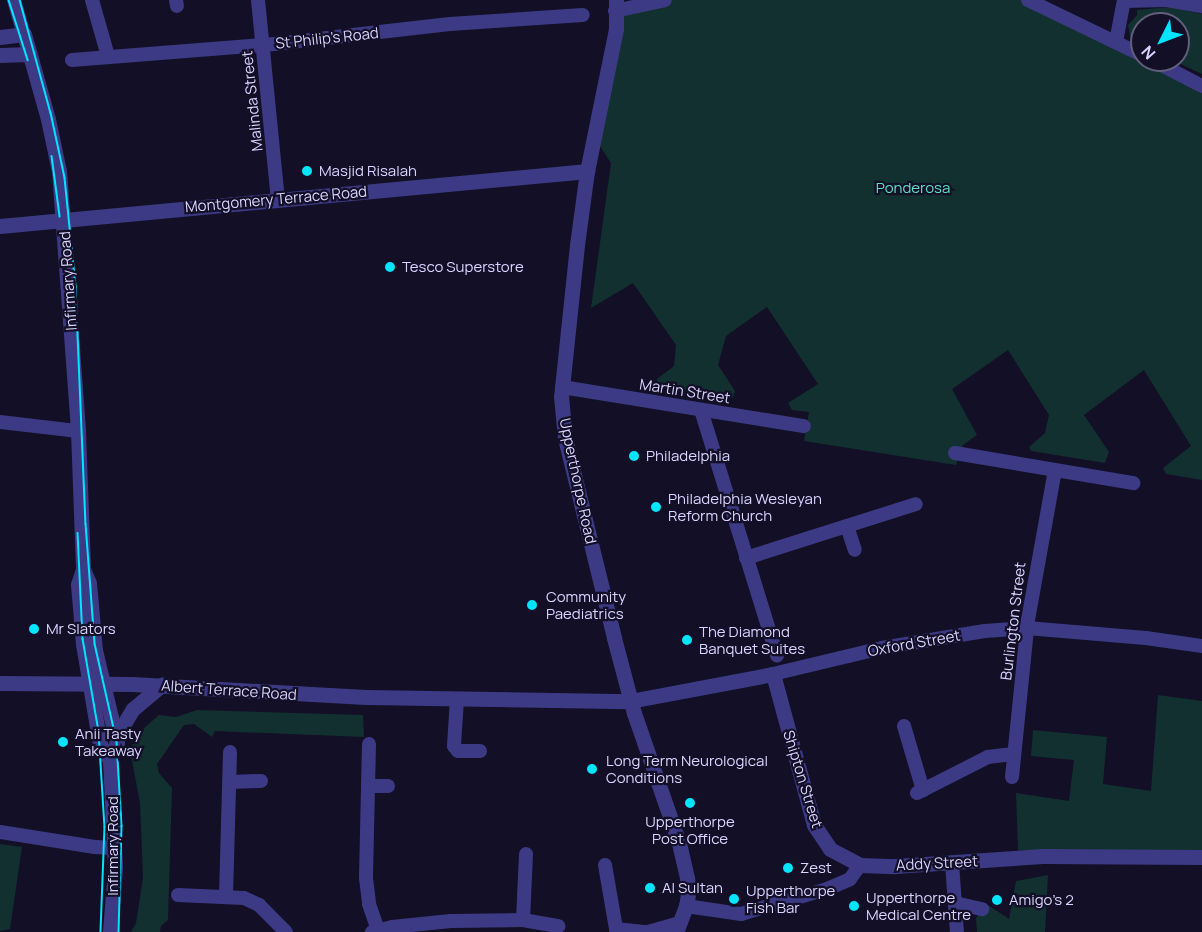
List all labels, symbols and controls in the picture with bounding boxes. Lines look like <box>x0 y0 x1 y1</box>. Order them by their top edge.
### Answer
north arrow <box>1130 12 1190 72</box>
street label: St Philip's Road <box>275 24 379 52</box>
text: N <box>1136 41 1160 64</box>
street label: Malinda Street <box>238 50 266 152</box>
place label: Masjid Risalah <box>319 162 417 180</box>
marker: Masjid Risalah <box>300 164 314 178</box>
park label: Ponderosa <box>876 179 950 197</box>
street label: Montgomery Terrace Road <box>184 182 368 216</box>
street label: Infirmary Road <box>56 231 80 331</box>
place label: Tesco Superstore <box>402 258 524 276</box>
marker: Tesco Superstore <box>383 260 397 274</box>
street label: Martin Street <box>638 375 732 407</box>
street label: Upperthorpe Road <box>556 417 600 545</box>
place label: Philadelphia <box>646 447 730 465</box>
marker: Philadelphia <box>627 449 641 463</box>
place label: Philadelphia Wesleyan Reform Church <box>668 489 822 524</box>
marker: Philadelphia Wesleyan Reform Church <box>649 500 663 514</box>
street label: Burlington Street <box>997 561 1029 681</box>
place label: Community Paediatrics <box>546 587 626 622</box>
marker: Community Paediatrics <box>523 596 541 614</box>
place label: Mr Slators <box>46 620 116 638</box>
marker: Mr Slators <box>27 622 41 636</box>
place label: The Diamond Banquet Suites <box>699 622 805 657</box>
street label: Oxford Street <box>866 626 962 660</box>
marker: The Diamond Banquet Suites <box>680 633 694 647</box>
street label: Albert Terrace Road <box>161 676 297 704</box>
place label: Anii Tasty Takeaway <box>75 724 142 759</box>
street label: Shipton Street <box>780 728 826 830</box>
marker: Anii Tasty Takeaway <box>56 735 70 749</box>
place label: Long Term Neurological Conditions <box>606 751 768 786</box>
marker: Long Term Neurological Conditions <box>583 760 601 778</box>
street label: Infirmary Road <box>104 796 122 896</box>
marker: Upperthorpe Post Office <box>683 796 697 810</box>
place label: Upperthorpe Post Office <box>645 812 735 847</box>
street label: Addy Street <box>895 852 979 874</box>
place label: Zest <box>800 859 832 877</box>
marker: Zest <box>781 861 795 875</box>
place label: Al Sultan <box>662 879 723 897</box>
marker: Al Sultan <box>643 881 657 895</box>
place label: Upperthorpe Fish Bar <box>746 881 835 916</box>
place label: Upperthorpe Medical Centre <box>866 888 971 923</box>
place label: Amigo's 2 <box>1009 891 1073 909</box>
marker: Upperthorpe Fish Bar <box>727 892 741 906</box>
marker: Amigo's 2 <box>990 893 1004 907</box>
marker: Upperthorpe Medical Centre <box>847 899 861 913</box>

